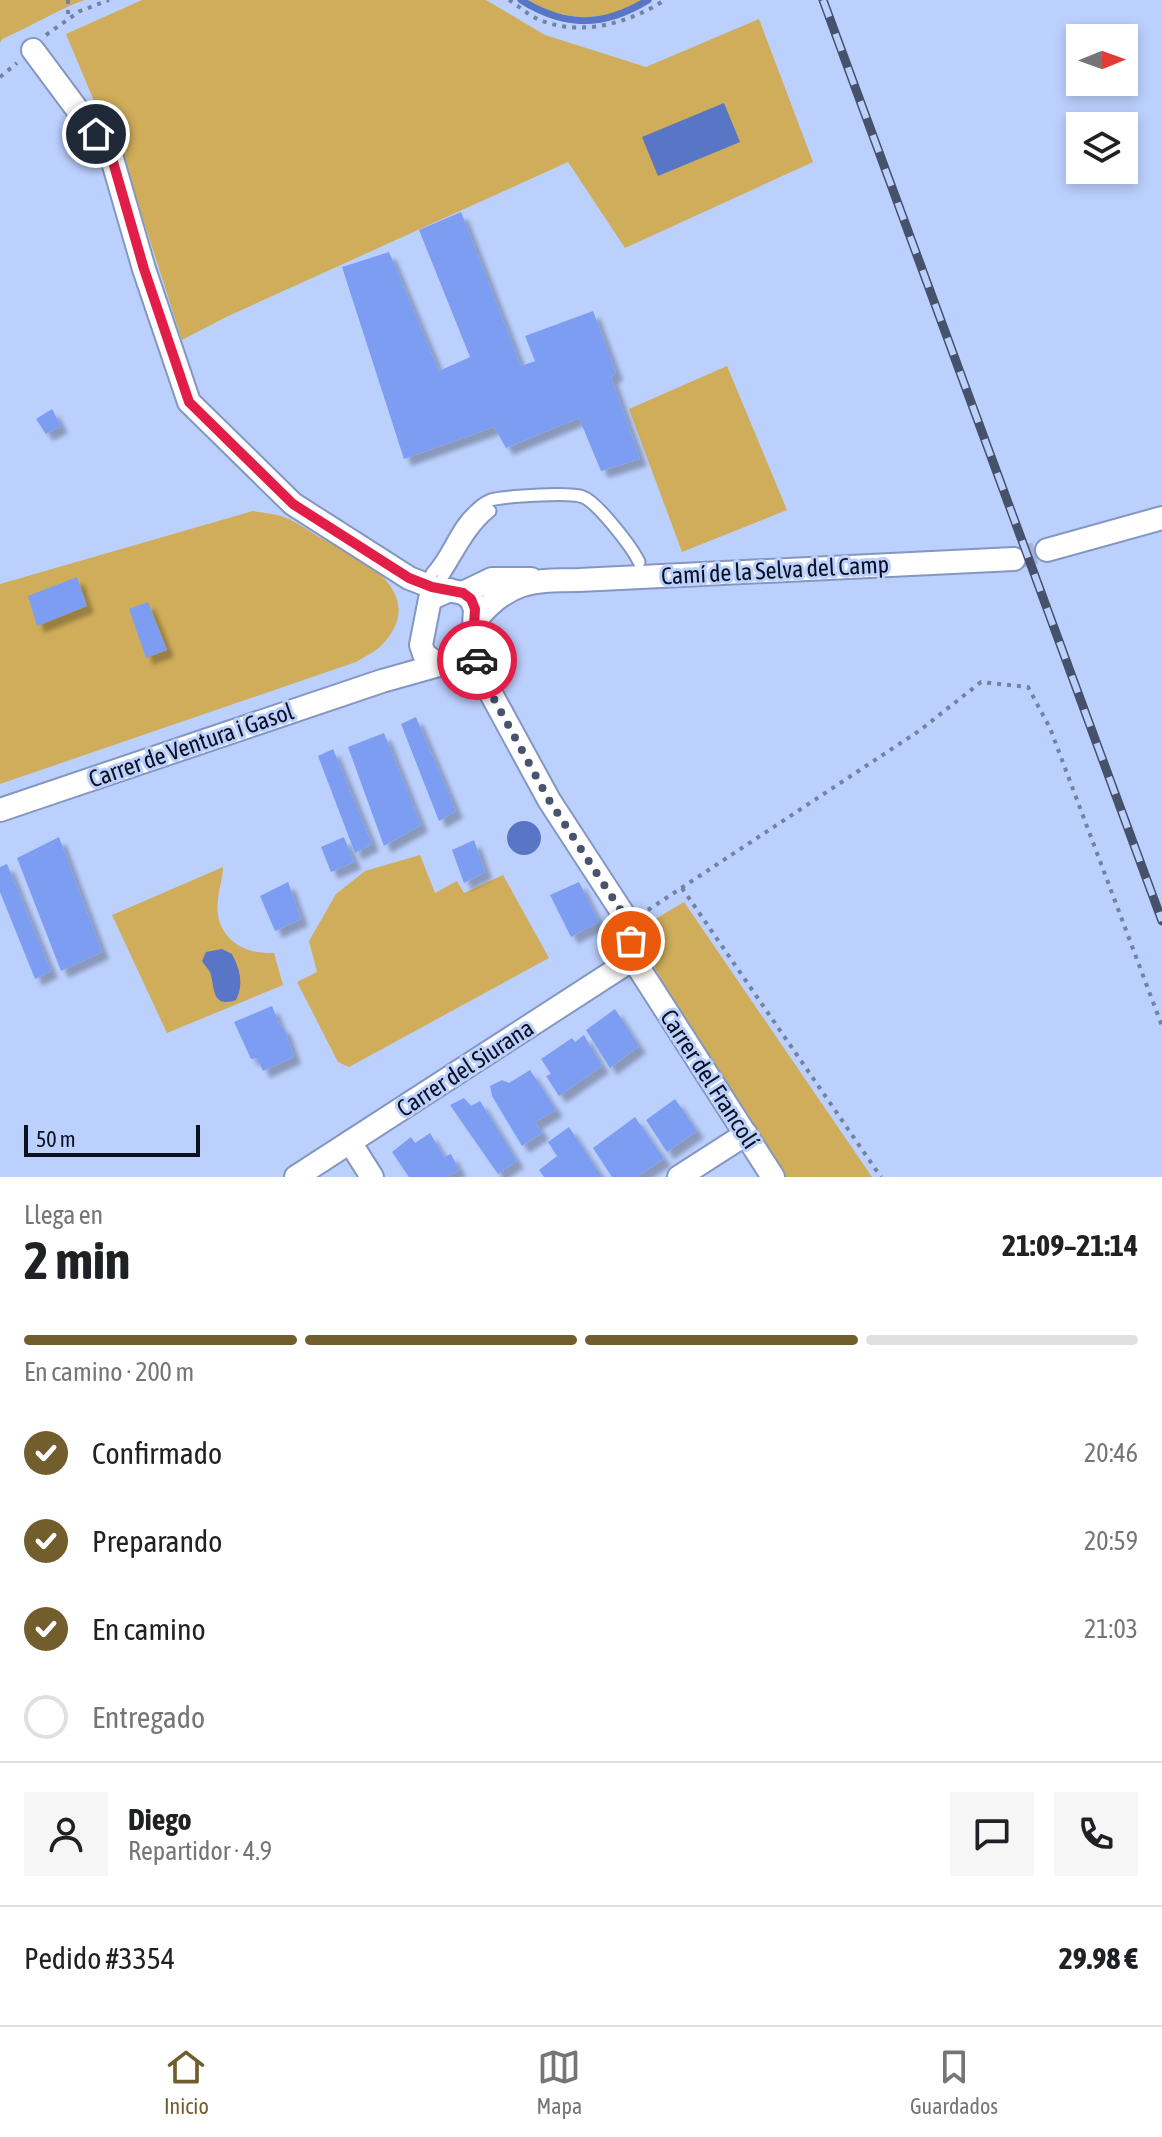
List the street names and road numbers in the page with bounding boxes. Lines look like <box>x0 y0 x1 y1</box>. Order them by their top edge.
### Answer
street label: Camí de la Selva del Camp <box>660 551 890 589</box>
street label: Carrer de Ventura i Gasol <box>85 697 298 793</box>
street label: Carrer del Francolí <box>655 1005 765 1153</box>
street label: Carrer del Siurana <box>392 1014 538 1122</box>

